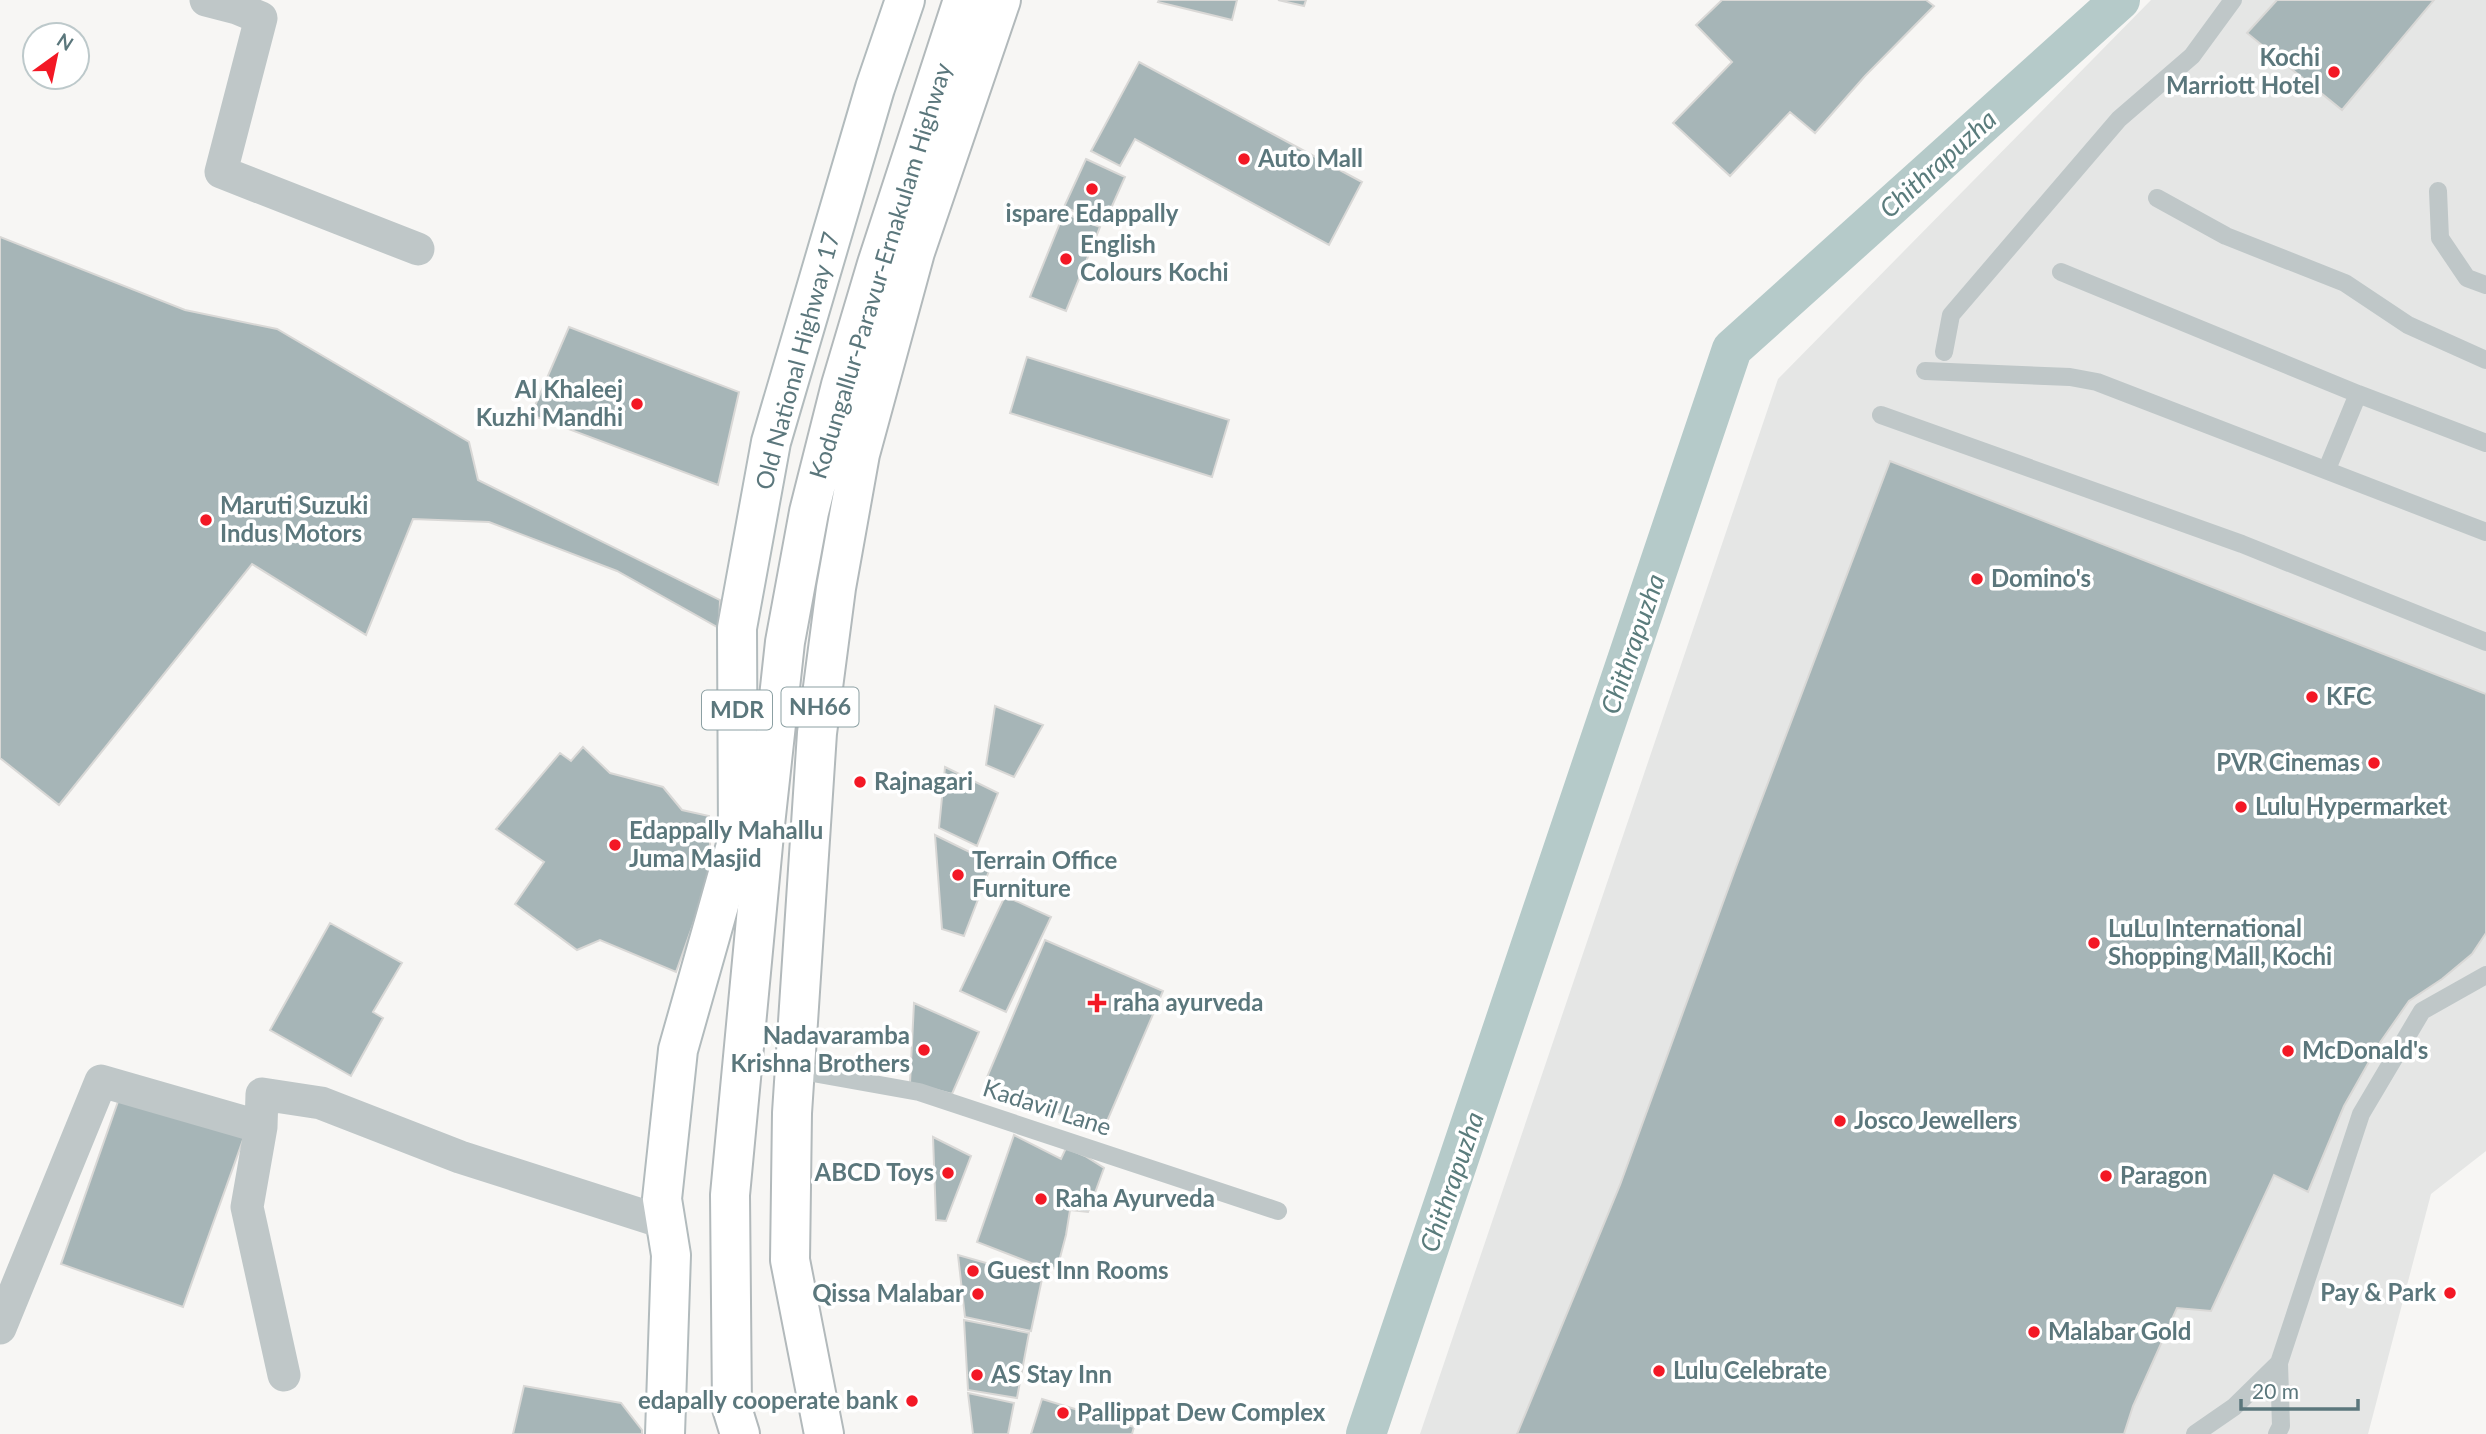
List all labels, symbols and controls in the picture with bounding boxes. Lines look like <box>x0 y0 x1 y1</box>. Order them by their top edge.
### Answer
north arrow <box>21 21 91 91</box>
text: N <box>53 28 78 55</box>
place label: Kochi Marriott Hotel <box>2166 42 2320 99</box>
street label: Kodungallur-Paravur-Ernakulam Highway <box>802 59 957 482</box>
marker: Kochi Marriott Hotel <box>2326 64 2342 80</box>
water label: Chithrapuzha <box>1872 103 2002 224</box>
place label: Auto Mall <box>1257 143 1363 172</box>
marker: Auto Mall <box>1236 151 1252 167</box>
marker: ispare Edappally <box>1084 181 1100 197</box>
place label: ispare Edappally <box>1006 198 1179 227</box>
street label: Old National Highway 17 <box>748 229 845 493</box>
place label: English Colours Kochi <box>1080 229 1229 286</box>
marker: English Colours Kochi <box>1058 251 1074 267</box>
place label: Al Khaleej Kuzhi Mandhi <box>476 374 623 431</box>
marker: Al Khaleej Kuzhi Mandhi <box>629 396 645 412</box>
place label: Maruti Suzuki Indus Motors <box>220 490 368 547</box>
marker: Maruti Suzuki Indus Motors <box>198 512 214 528</box>
place label: Domino's <box>1991 563 2091 592</box>
water label: Chithrapuzha <box>1593 569 1671 718</box>
marker: Domino's <box>1969 571 1985 587</box>
place label: KFC <box>2326 681 2372 710</box>
road number: NH66 <box>782 688 858 726</box>
marker: KFC <box>2304 689 2320 705</box>
road number: MDR <box>702 690 772 730</box>
place label: PVR Cinemas <box>2216 747 2360 776</box>
marker: PVR Cinemas <box>2366 755 2382 771</box>
place label: Rajnagari <box>874 766 973 795</box>
marker: Rajnagari <box>852 774 868 790</box>
place label: Lulu Hypermarket <box>2255 791 2447 820</box>
marker: Lulu Hypermarket <box>2233 799 2249 815</box>
place label: Edappally Mahallu Juma Masjid <box>629 815 823 872</box>
marker: Edappally Mahallu Juma Masjid <box>607 837 623 853</box>
place label: Terrain Office Furniture <box>972 845 1118 902</box>
marker: Terrain Office Furniture <box>950 867 966 883</box>
place label: LuLu International Shopping Mall, Kochi <box>2108 913 2332 970</box>
marker: LuLu International Shopping Mall, Kochi <box>2086 935 2102 951</box>
place label: raha ayurveda <box>1113 987 1263 1016</box>
marker: raha ayurveda <box>1087 993 1107 1013</box>
place label: Nadavaramba Krishna Brothers <box>730 1020 910 1077</box>
place label: McDonald's <box>2302 1035 2428 1064</box>
marker: Nadavaramba Krishna Brothers <box>916 1042 932 1058</box>
marker: McDonald's <box>2280 1043 2296 1059</box>
street label: Kadavil Lane <box>980 1072 1115 1141</box>
place label: Josco Jewellers <box>1854 1105 2017 1134</box>
water label: Chithrapuzha <box>1412 1107 1490 1256</box>
marker: Josco Jewellers <box>1832 1113 1848 1129</box>
place label: ABCD Toys <box>813 1157 934 1186</box>
place label: Paragon <box>2120 1160 2207 1189</box>
marker: ABCD Toys <box>940 1165 956 1181</box>
marker: Paragon <box>2098 1168 2114 1184</box>
place label: Raha Ayurveda <box>1055 1183 1215 1212</box>
marker: Raha Ayurveda <box>1033 1191 1049 1207</box>
place label: Guest Inn Rooms <box>987 1255 1169 1284</box>
marker: Guest Inn Rooms <box>965 1263 981 1279</box>
place label: Pay & Park <box>2320 1277 2436 1306</box>
place label: Qissa Malabar <box>812 1278 964 1307</box>
marker: Pay & Park <box>2442 1285 2458 1301</box>
marker: Qissa Malabar <box>970 1286 986 1302</box>
place label: Malabar Gold <box>2048 1316 2191 1345</box>
marker: Malabar Gold <box>2026 1324 2042 1340</box>
place label: Lulu Celebrate <box>1673 1355 1827 1384</box>
place label: AS Stay Inn <box>990 1359 1112 1388</box>
marker: Lulu Celebrate <box>1651 1363 1667 1379</box>
marker: AS Stay Inn <box>969 1367 985 1383</box>
scale bar <box>2241 1368 2358 1412</box>
text: 20 m <box>2252 1378 2299 1403</box>
place label: edapally cooperate bank <box>638 1385 898 1414</box>
marker: edapally cooperate bank <box>904 1393 920 1409</box>
place label: Pallippat Dew Complex <box>1077 1397 1326 1426</box>
marker: Pallippat Dew Complex <box>1055 1405 1071 1421</box>

